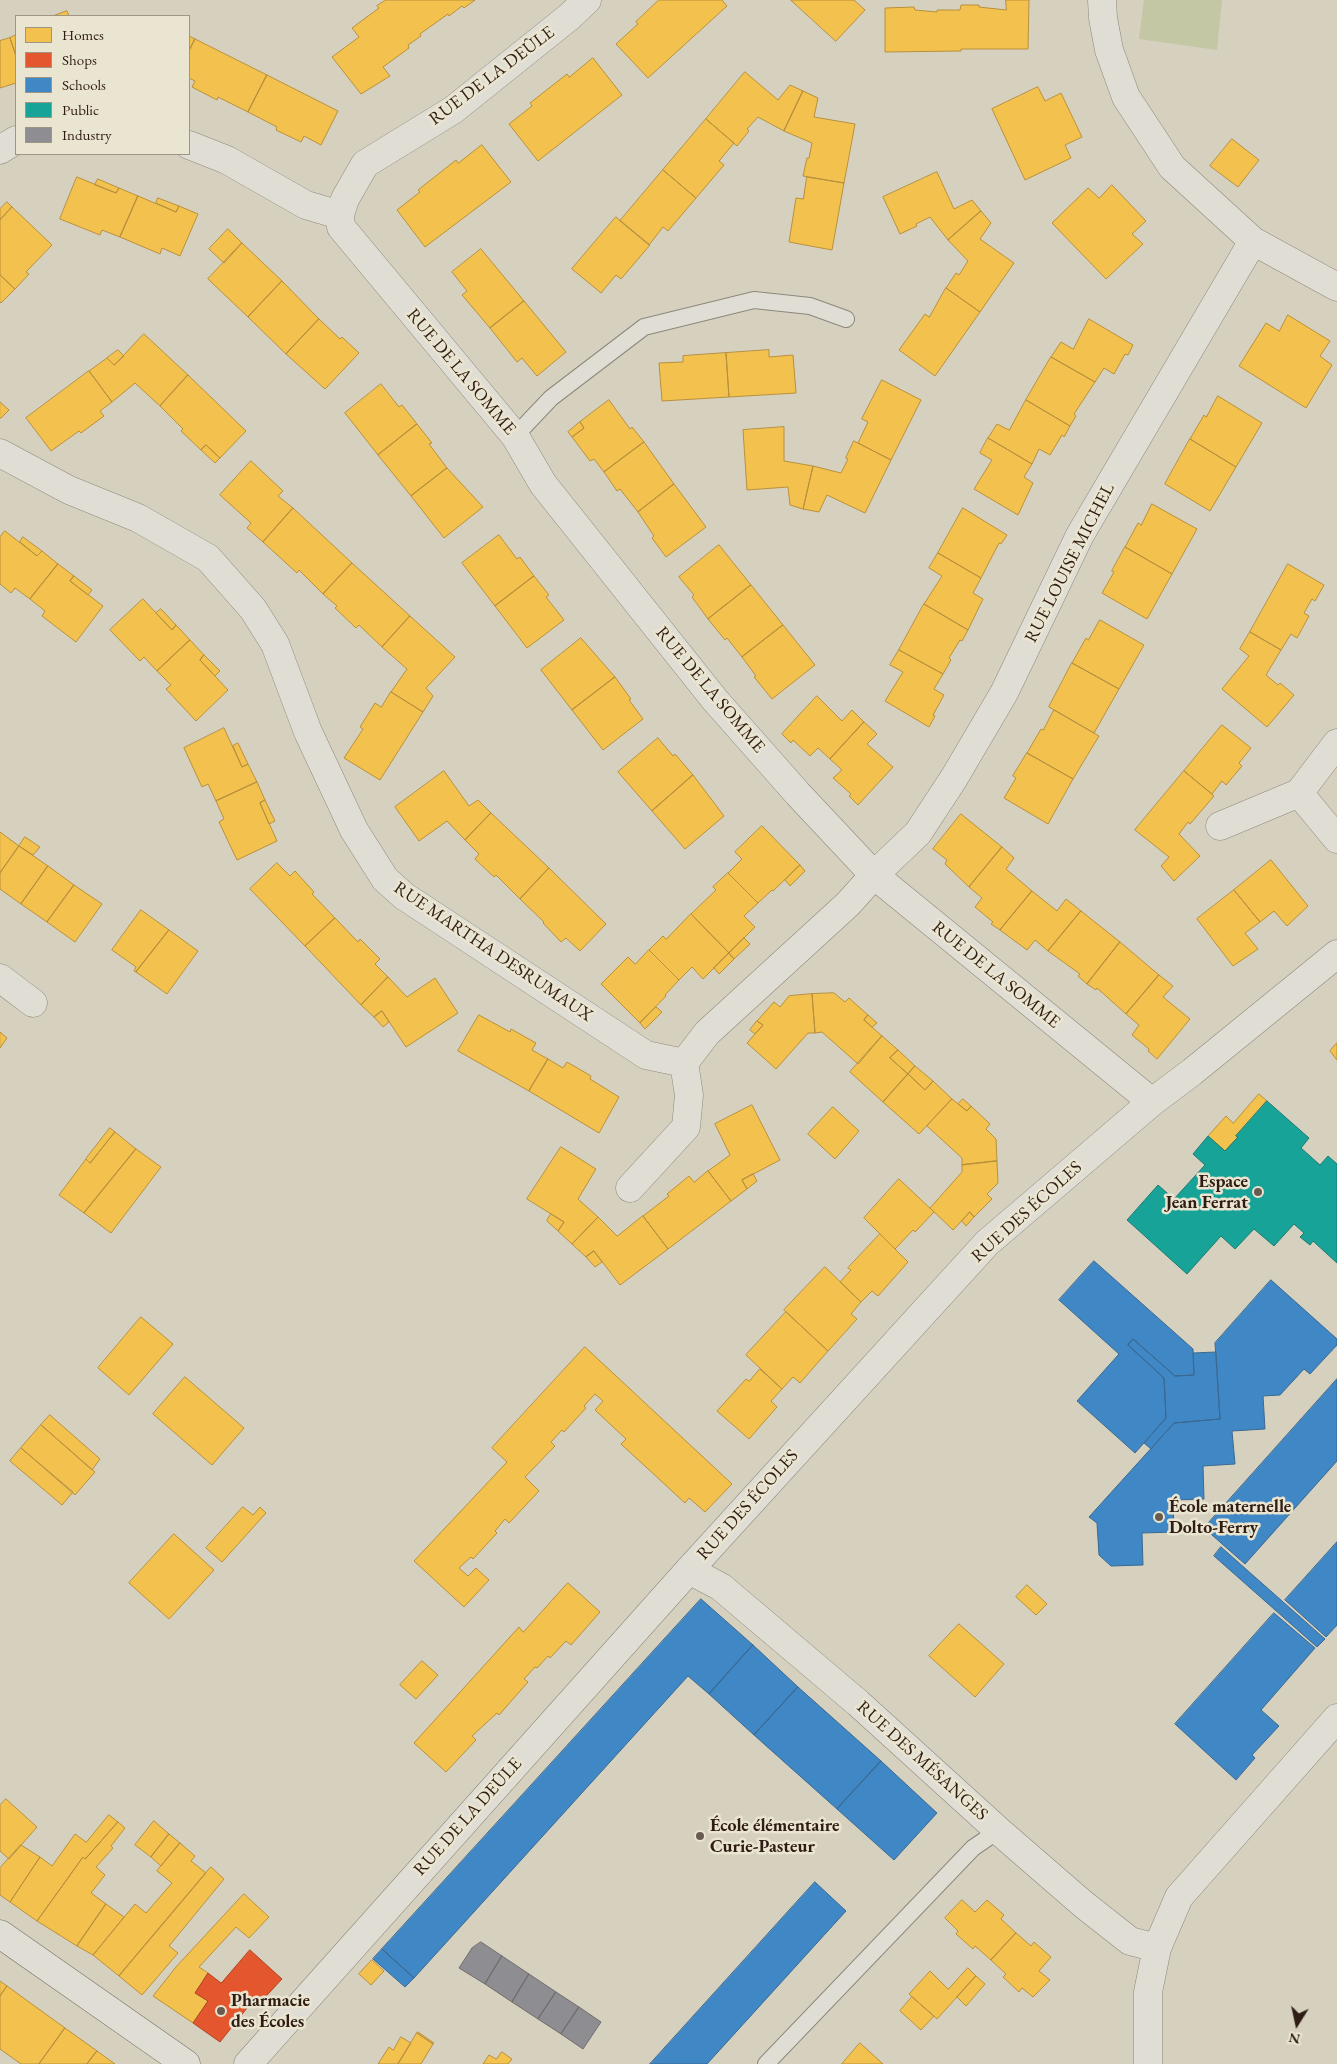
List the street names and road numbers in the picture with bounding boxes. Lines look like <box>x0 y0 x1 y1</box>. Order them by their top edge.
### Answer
street label: RUE DE LA DEÛLE <box>425 22 559 130</box>
street label: RUE DE LA SOMME <box>402 304 520 440</box>
street label: RUE LOUISE MICHEL <box>1020 480 1120 646</box>
street label: RUE DE LA SOMME <box>651 622 769 758</box>
street label: RUE MARTHA DESRUMAUX <box>389 877 597 1027</box>
street label: RUE DE LA SOMME <box>928 917 1064 1033</box>
street label: RUE DES ÉCOLES <box>967 1157 1087 1267</box>
street label: RUE DES ÉCOLES <box>693 1445 803 1565</box>
street label: RUE DES MÉSANGES <box>852 1697 992 1825</box>
street label: RUE DE LA DEÛLE <box>409 1754 527 1880</box>

